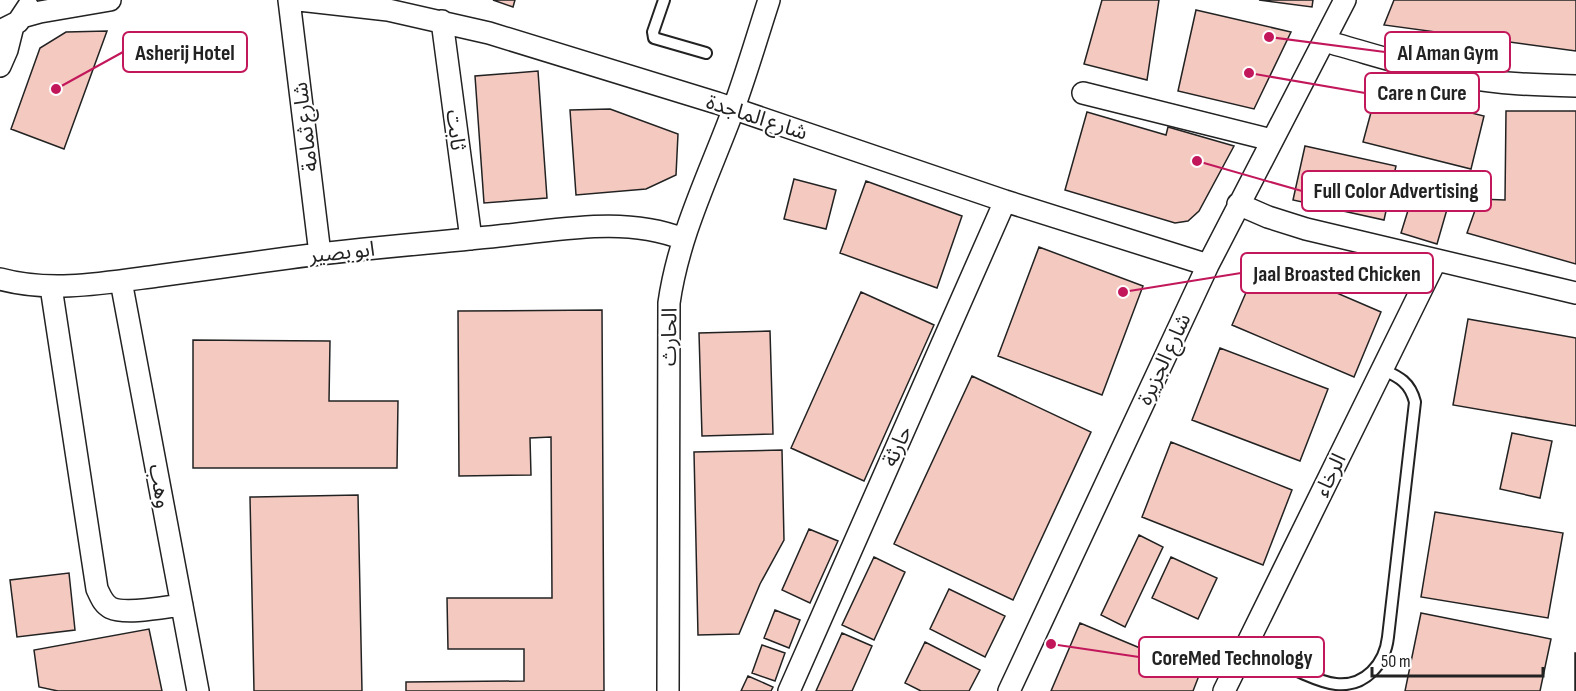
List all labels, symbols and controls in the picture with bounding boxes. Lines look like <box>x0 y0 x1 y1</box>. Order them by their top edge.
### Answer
callout: Asherij Hotel <box>123 32 247 72</box>
callout: Al Aman Gym <box>1385 32 1510 72</box>
text: Asherij Hotel <box>134 40 235 67</box>
text: Al Aman Gym <box>1396 40 1499 67</box>
callout: Care n Cure <box>1365 73 1479 113</box>
street label: شارع ثمامة <box>288 80 325 173</box>
text: Care n Cure <box>1377 80 1467 107</box>
street label: شارع الماجدة <box>702 89 811 147</box>
street label: ثابت <box>441 108 470 152</box>
callout: Full Color Advertising <box>1302 171 1491 211</box>
text: Full Color Advertising <box>1313 178 1479 205</box>
street label: ابو بصير <box>307 237 376 268</box>
callout: Jaal Broasted Chicken <box>1241 253 1433 293</box>
text: Jaal Broasted Chicken <box>1252 261 1421 288</box>
street label: الحارث <box>656 308 683 366</box>
street label: شارع الجزيرة <box>1132 309 1198 410</box>
street label: حارثة <box>877 422 917 470</box>
street label: الرخاء <box>1309 449 1352 501</box>
street label: وهب <box>143 462 176 510</box>
callout: CoreMed Technology <box>1139 637 1324 677</box>
scale bar <box>1372 640 1543 678</box>
text: CoreMed Technology <box>1151 645 1313 672</box>
text: 50 m <box>1381 651 1411 672</box>

